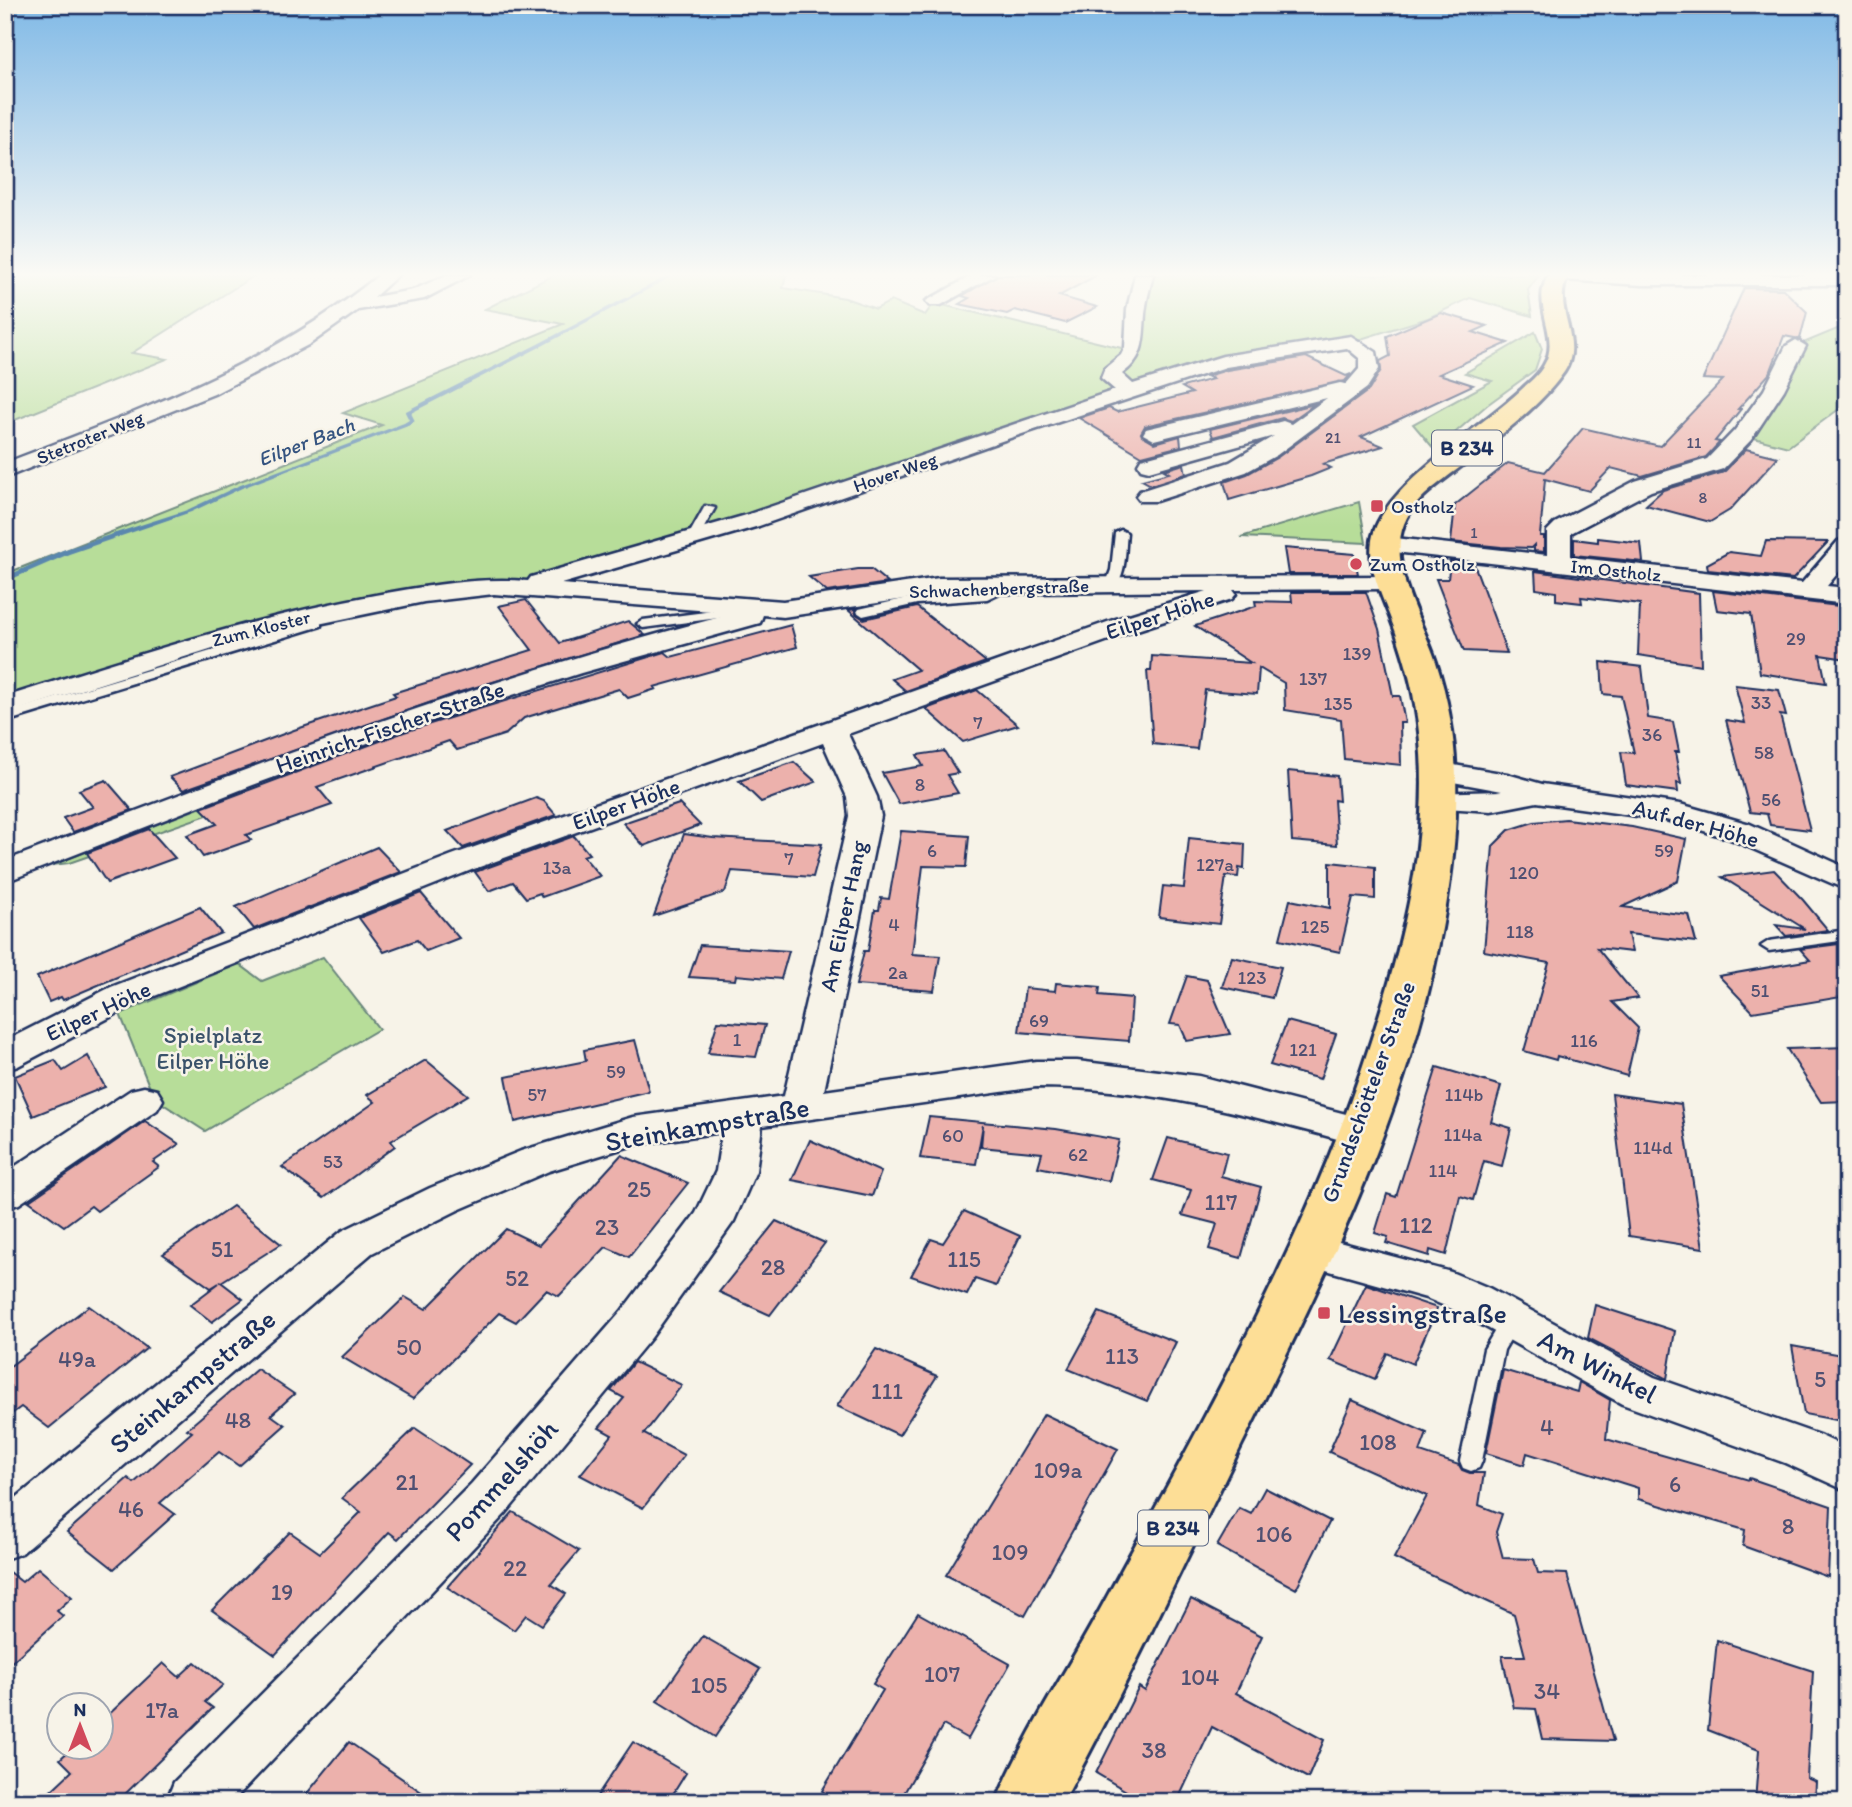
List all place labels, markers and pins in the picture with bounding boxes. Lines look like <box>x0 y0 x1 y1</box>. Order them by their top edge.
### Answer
place label: Ostholz <box>1391 495 1455 518</box>
marker: Ostholz <box>1369 498 1385 514</box>
place label: Zum Ostholz <box>1370 553 1475 576</box>
marker: Zum Ostholz <box>1348 556 1364 572</box>
place label: Lessingstraße <box>1338 1296 1507 1330</box>
marker: Lessingstraße <box>1316 1305 1332 1321</box>

